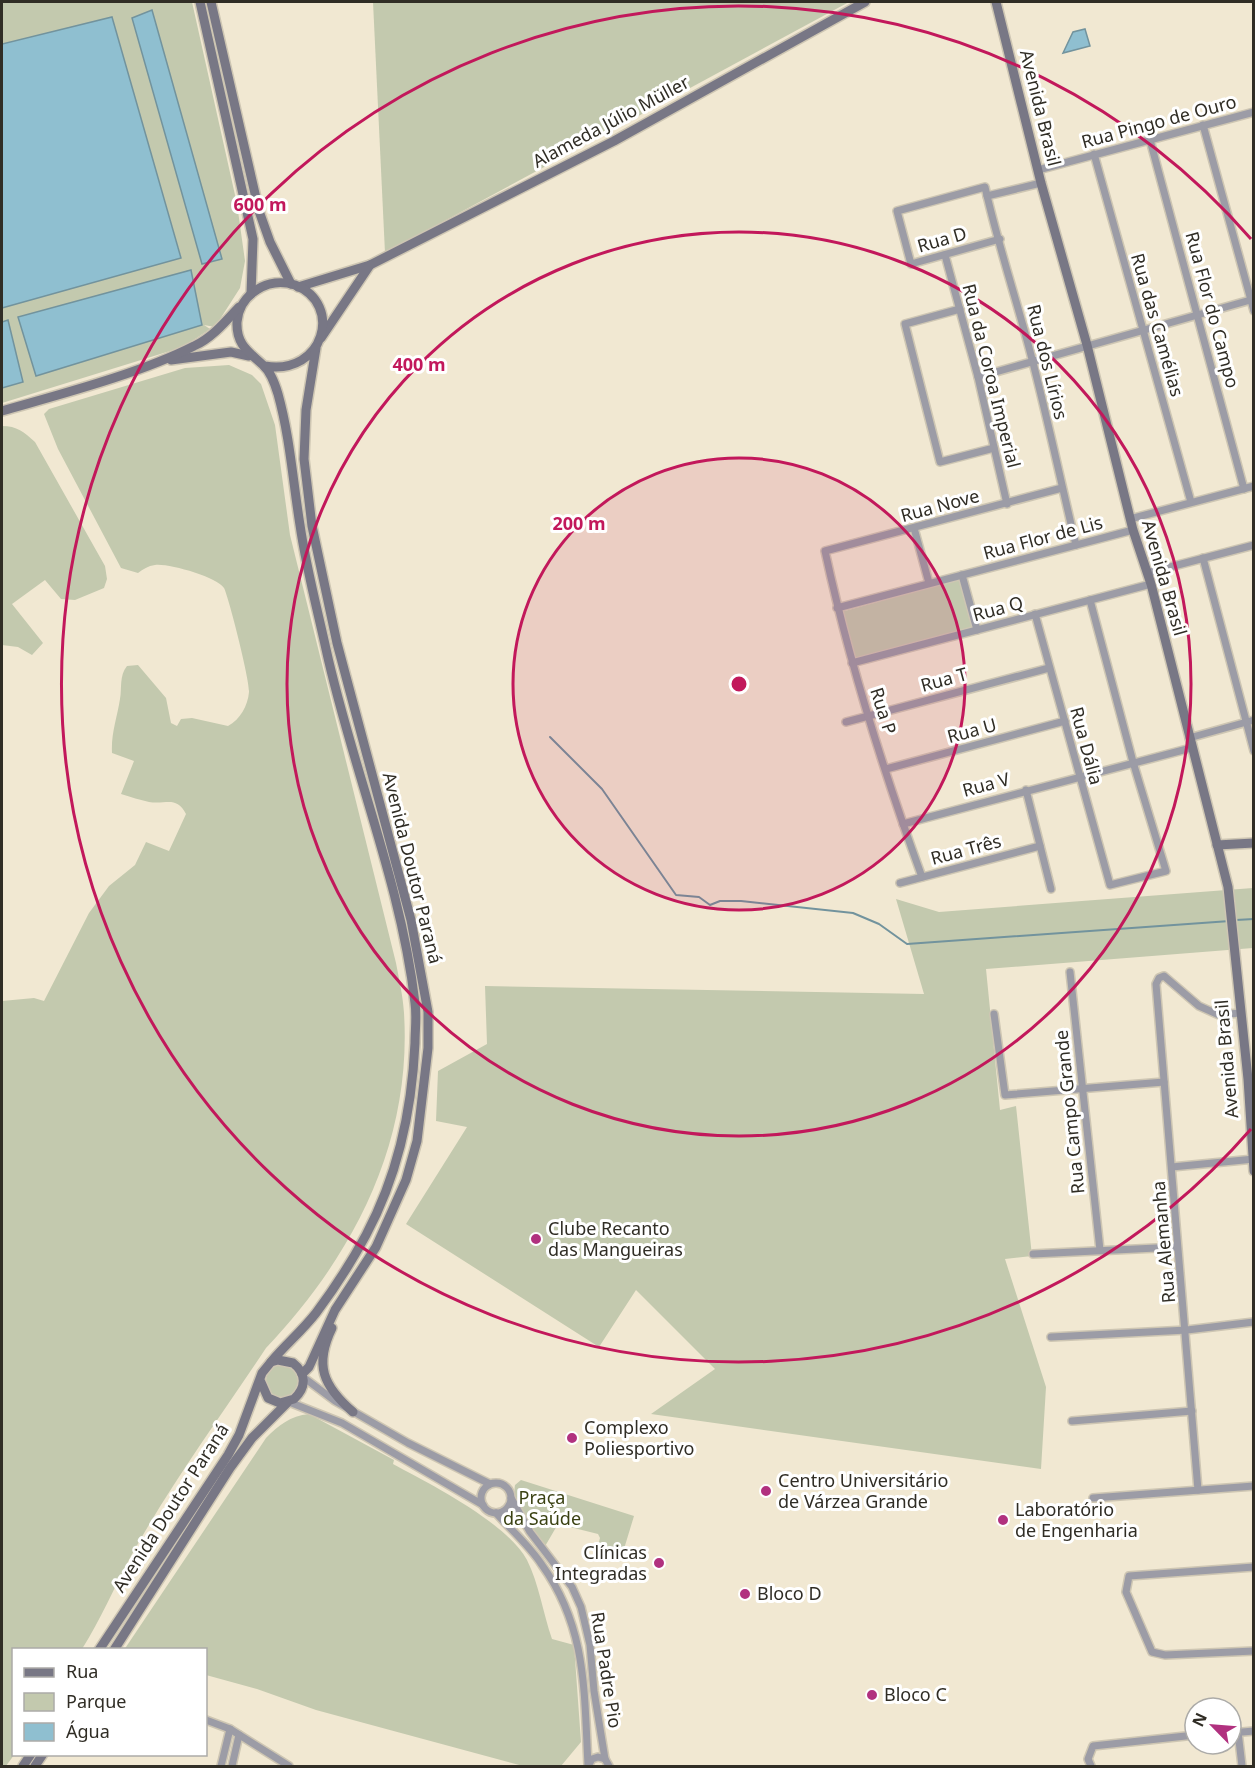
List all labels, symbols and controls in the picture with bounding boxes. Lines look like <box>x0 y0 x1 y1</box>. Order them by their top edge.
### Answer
street label: Avenida Brasil <box>1015 47 1067 168</box>
street label: Alameda Júlio Müller <box>528 69 694 173</box>
street label: Rua Pingo de Ouro <box>1079 89 1239 153</box>
text: 600 m <box>233 192 287 216</box>
street label: Rua D <box>914 221 969 257</box>
street label: Rua Flor do Campo <box>1181 229 1245 391</box>
street label: Rua das Camélias <box>1126 250 1190 399</box>
street label: Rua da Coroa Imperial <box>957 281 1026 470</box>
street label: Rua dos Lírios <box>1022 302 1074 422</box>
text: 400 m <box>392 352 446 376</box>
street label: Rua Nove <box>898 483 982 527</box>
street label: Rua Flor de Lis <box>980 510 1105 565</box>
text: 200 m <box>552 511 606 535</box>
street label: Avenida Brasil <box>1137 517 1193 638</box>
street label: Rua Q <box>970 590 1026 626</box>
street label: Rua T <box>918 661 970 697</box>
centre of rings <box>729 674 749 694</box>
street label: Rua P <box>865 684 903 737</box>
street label: Rua Dália <box>1065 704 1109 787</box>
street label: Rua U <box>944 712 999 748</box>
street label: Rua V <box>959 766 1012 802</box>
street label: Avenida Doutor Paraná <box>378 770 448 966</box>
street label: Rua Três <box>928 828 1004 870</box>
street label: Avenida Brasil <box>1209 999 1243 1120</box>
street label: Rua Campo Grande <box>1048 1029 1090 1195</box>
street label: Rua Alemanha <box>1146 1180 1180 1304</box>
place label: Clube Recanto das Mangueiras <box>548 1216 683 1261</box>
marker: Clube Recanto das Mangueiras <box>529 1232 543 1246</box>
place label: Complexo Poliesportivo <box>584 1415 694 1460</box>
street label: Avenida Doutor Paraná <box>107 1419 234 1596</box>
marker: Complexo Poliesportivo <box>565 1431 579 1445</box>
place label: Centro Universitário de Várzea Grande <box>778 1468 948 1513</box>
marker: Centro Universitário de Várzea Grande <box>759 1484 773 1498</box>
park label: Praça da Saúde <box>503 1485 581 1530</box>
place label: Laboratório de Engenharia <box>1015 1497 1138 1542</box>
marker: Laboratório de Engenharia <box>996 1513 1010 1527</box>
place label: Clínicas Integradas <box>555 1540 647 1585</box>
marker: Clínicas Integradas <box>652 1556 666 1570</box>
place label: Bloco D <box>757 1581 822 1605</box>
marker: Bloco D <box>738 1587 752 1601</box>
street label: Rua Padre Pio <box>586 1610 628 1730</box>
legend <box>12 1648 207 1756</box>
text: Rua <box>66 1659 98 1683</box>
place label: Bloco C <box>884 1682 947 1706</box>
marker: Bloco C <box>865 1688 879 1702</box>
text: Parque <box>66 1689 126 1713</box>
north arrow <box>1183 1696 1243 1756</box>
text: N <box>1187 1709 1212 1730</box>
text: Água <box>66 1719 110 1743</box>

